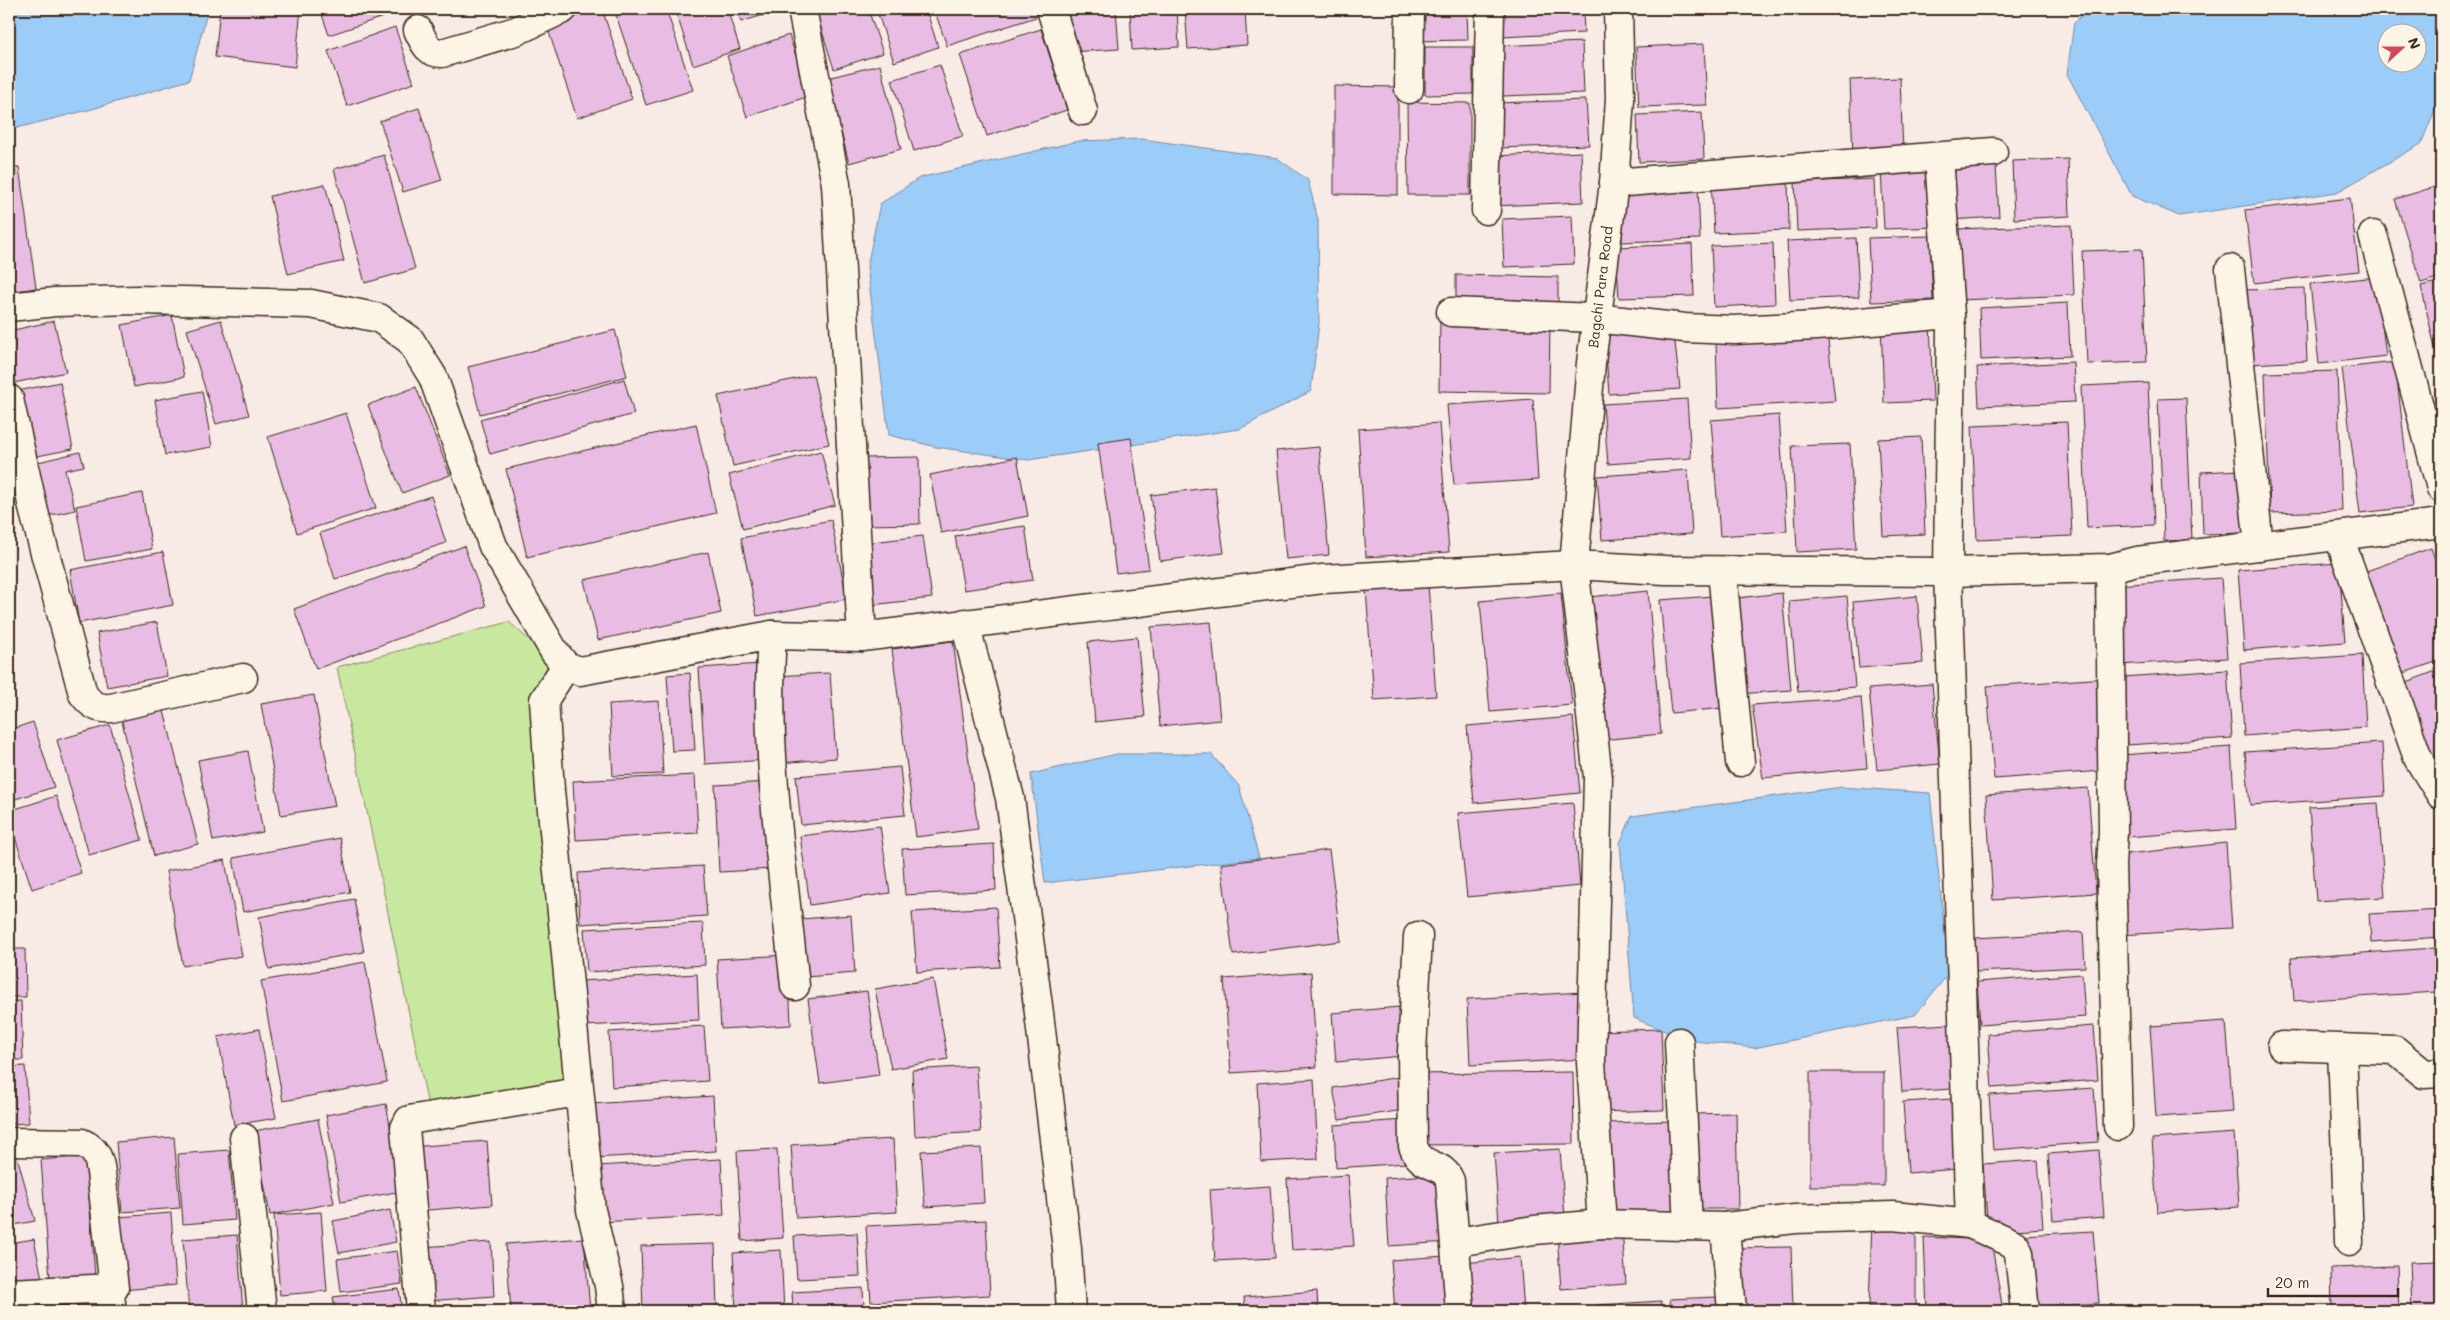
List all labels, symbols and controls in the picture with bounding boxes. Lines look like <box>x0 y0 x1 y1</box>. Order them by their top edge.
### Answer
north arrow <box>2378 22 2428 72</box>
text: N <box>2404 35 2425 52</box>
street label: Bagchi Para Road <box>1583 225 1617 349</box>
scale bar <box>2268 1265 2398 1297</box>
text: 20 m <box>2275 1272 2309 1292</box>

